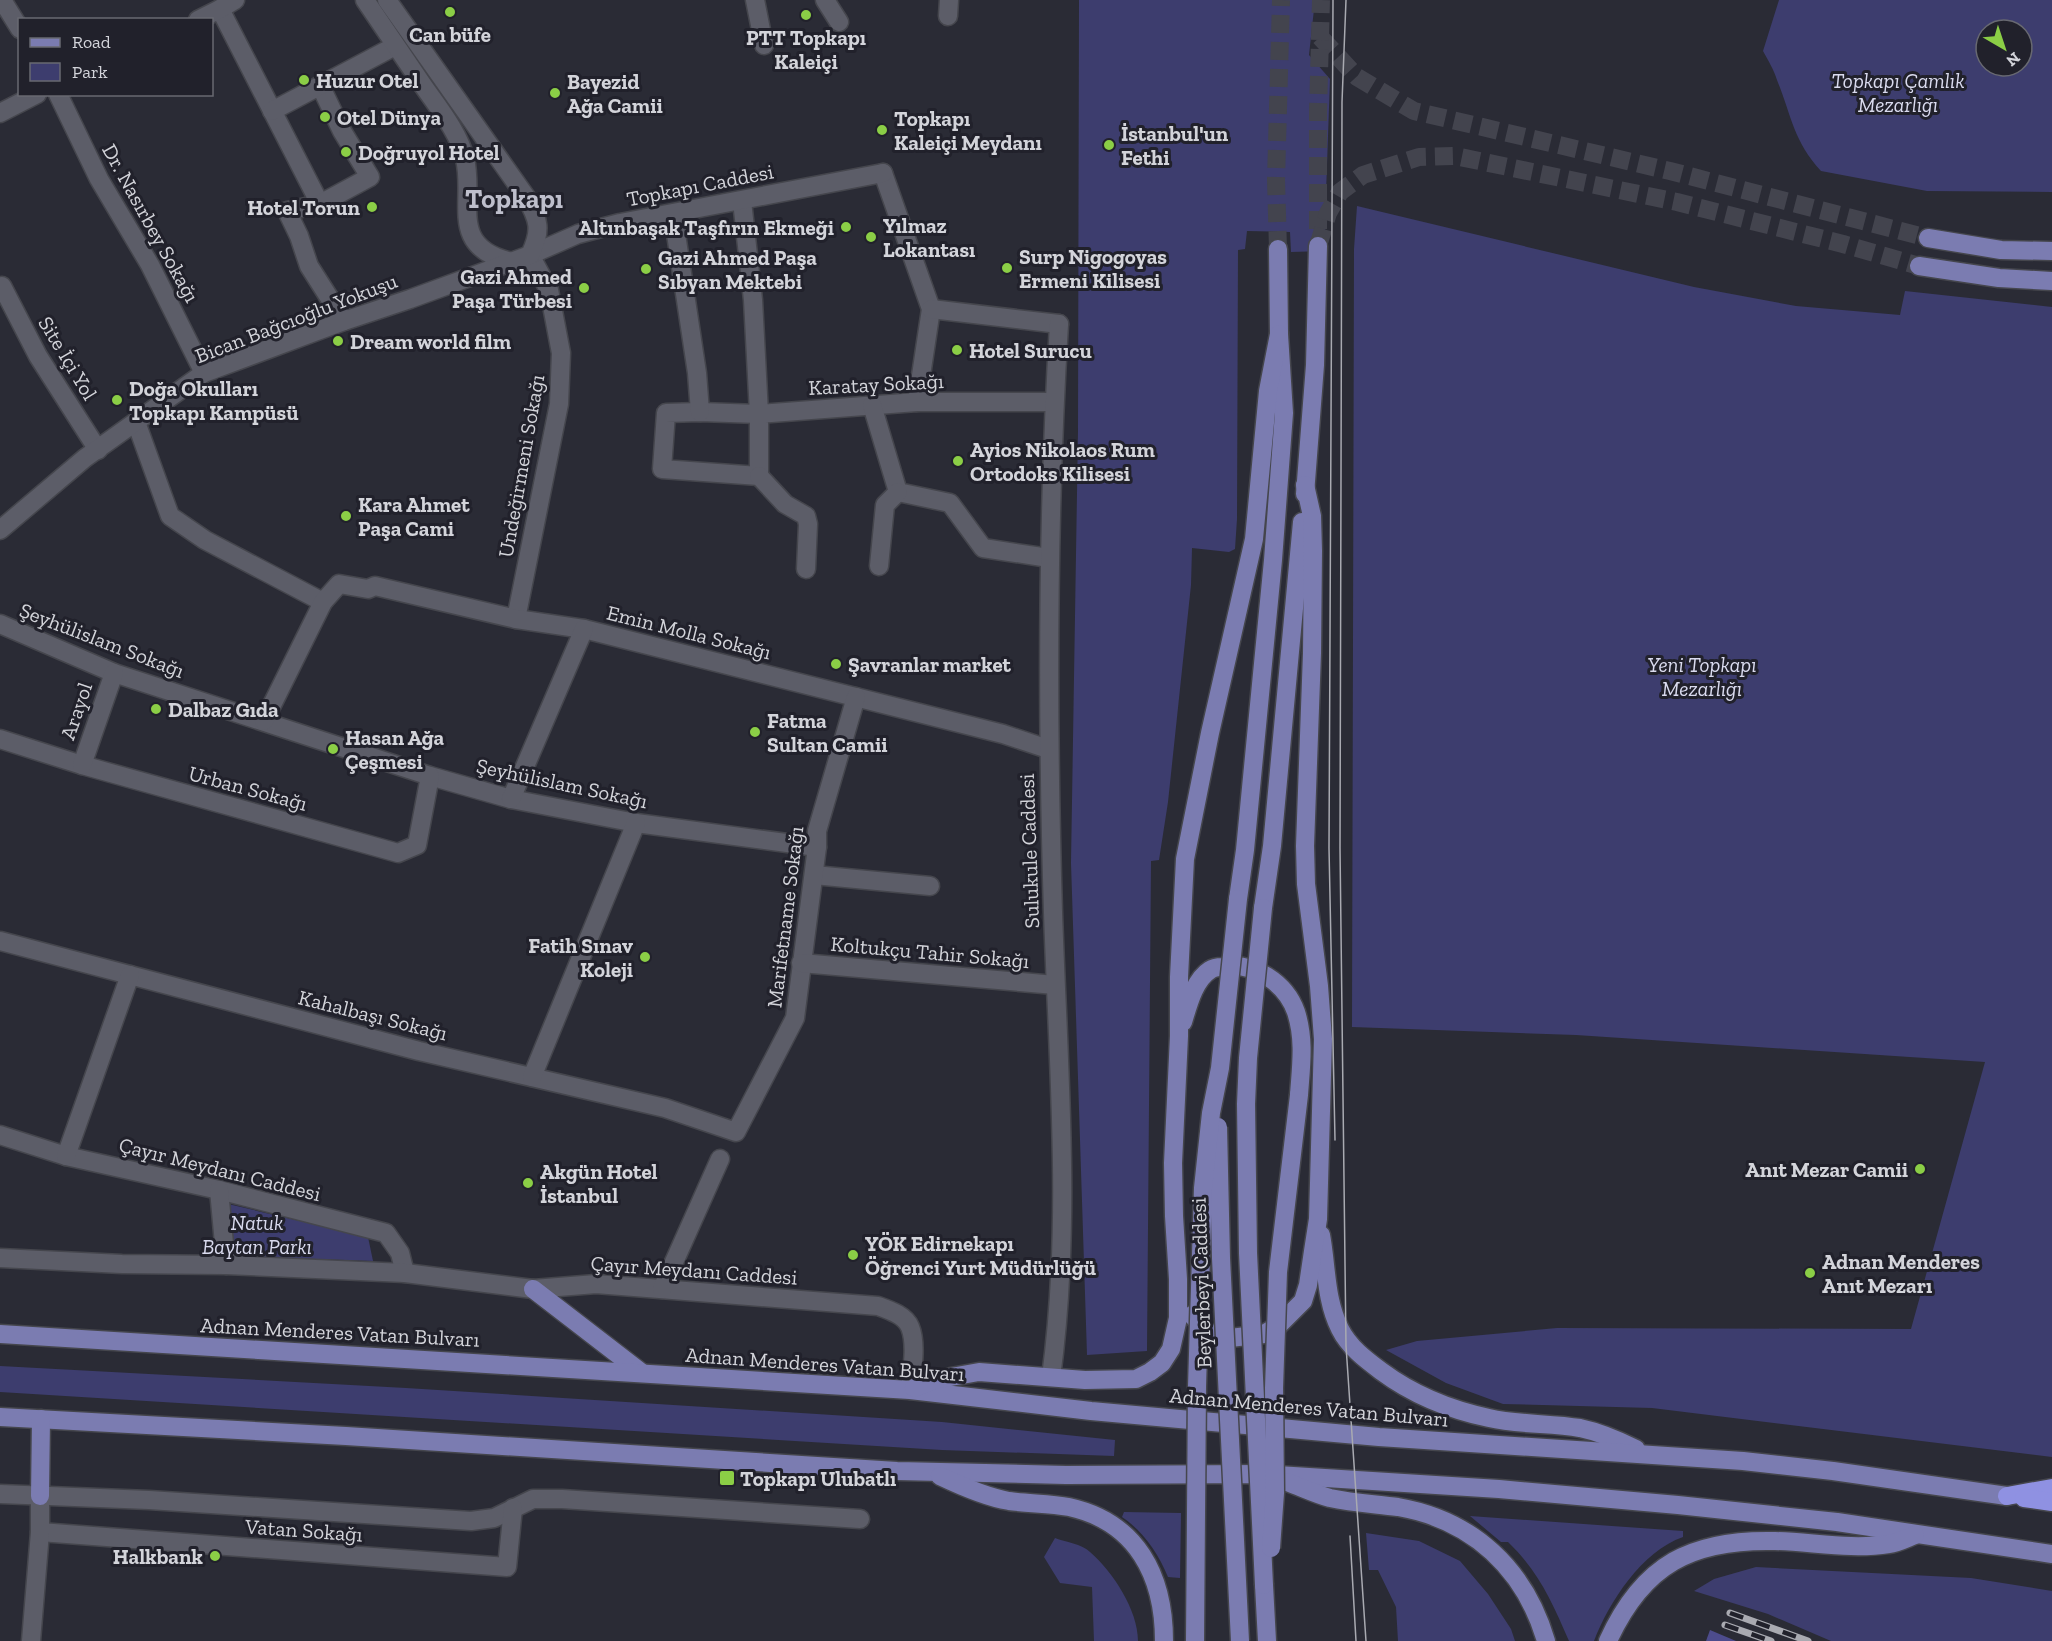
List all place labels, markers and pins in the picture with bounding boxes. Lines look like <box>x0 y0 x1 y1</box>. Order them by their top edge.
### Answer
marker: Can büfe <box>443 5 457 19</box>
marker: PTT Topkapı Kaleiçi <box>799 8 813 22</box>
place label: Can büfe <box>409 22 491 47</box>
place label: PTT Topkapı Kaleiçi <box>746 25 866 74</box>
place label: Huzur Otel <box>316 68 418 93</box>
place label: Bayezid Ağa Camii <box>567 69 663 118</box>
marker: Huzur Otel <box>297 73 311 87</box>
marker: Bayezid Ağa Camii <box>548 86 562 100</box>
place label: Otel Dünya <box>337 105 441 130</box>
place label: Topkapı Kaleiçi Meydanı <box>894 106 1042 155</box>
marker: Otel Dünya <box>318 110 332 124</box>
place label: İstanbul'un Fethi <box>1121 121 1229 170</box>
marker: Topkapı Kaleiçi Meydanı <box>875 123 889 137</box>
marker: İstanbul'un Fethi <box>1102 138 1116 152</box>
place label: Doğruyol Hotel <box>358 140 500 165</box>
marker: Doğruyol Hotel <box>339 145 353 159</box>
place label: Hotel Torun <box>247 195 361 220</box>
marker: Hotel Torun <box>365 200 379 214</box>
place label: Yılmaz Lokantası <box>883 213 975 262</box>
place label: Altınbaşak Taşfırın Ekmeği <box>579 215 834 240</box>
marker: Altınbaşak Taşfırın Ekmeği <box>839 220 853 234</box>
marker: Yılmaz Lokantası <box>864 230 878 244</box>
place label: Surp Nigogoyas Ermeni Kilisesi <box>1019 244 1167 293</box>
place label: Gazi Ahmed Paşa Sıbyan Mektebi <box>658 245 817 294</box>
marker: Surp Nigogoyas Ermeni Kilisesi <box>1000 261 1014 275</box>
marker: Gazi Ahmed Paşa Sıbyan Mektebi <box>639 262 653 276</box>
place label: Gazi Ahmed Paşa Türbesi <box>452 264 572 313</box>
marker: Gazi Ahmed Paşa Türbesi <box>577 281 591 295</box>
place label: Dream world film <box>350 329 512 354</box>
marker: Dream world film <box>331 334 345 348</box>
place label: Hotel Surucu <box>969 338 1092 363</box>
marker: Hotel Surucu <box>950 343 964 357</box>
place label: Doğa Okulları Topkapı Kampüsü <box>129 376 299 425</box>
marker: Doğa Okulları Topkapı Kampüsü <box>110 393 124 407</box>
place label: Ayios Nikolaos Rum Ortodoks Kilisesi <box>970 437 1155 486</box>
marker: Ayios Nikolaos Rum Ortodoks Kilisesi <box>951 454 965 468</box>
place label: Kara Ahmet Paşa Cami <box>358 492 470 541</box>
marker: Kara Ahmet Paşa Cami <box>339 509 353 523</box>
place label: Şavranlar market <box>848 652 1012 677</box>
marker: Şavranlar market <box>829 657 843 671</box>
place label: Dalbaz Gıda <box>168 697 279 722</box>
marker: Dalbaz Gıda <box>149 702 163 716</box>
place label: Fatma Sultan Camii <box>767 708 887 757</box>
place label: Hasan Ağa Çeşmesi <box>345 725 445 774</box>
marker: Fatma Sultan Camii <box>748 725 762 739</box>
marker: Hasan Ağa Çeşmesi <box>326 742 340 756</box>
place label: Fatih Sınav Koleji <box>528 933 633 982</box>
marker: Fatih Sınav Koleji <box>638 950 652 964</box>
place label: Anıt Mezar Camii <box>1745 1157 1908 1182</box>
place label: Akgün Hotel İstanbul <box>540 1159 658 1208</box>
marker: Anıt Mezar Camii <box>1913 1162 1927 1176</box>
marker: Akgün Hotel İstanbul <box>521 1176 535 1190</box>
place label: YÖK Edirnekapı Öğrenci Yurt Müdürlüğü <box>865 1231 1096 1280</box>
marker: YÖK Edirnekapı Öğrenci Yurt Müdürlüğü <box>846 1248 860 1262</box>
place label: Adnan Menderes Anıt Mezarı <box>1822 1249 1980 1298</box>
marker: Adnan Menderes Anıt Mezarı <box>1803 1266 1817 1280</box>
place label: Topkapı Ulubatlı <box>740 1466 896 1491</box>
marker: Topkapı Ulubatlı <box>718 1469 736 1487</box>
place label: Halkbank <box>113 1544 203 1569</box>
marker: Halkbank <box>208 1549 222 1563</box>

